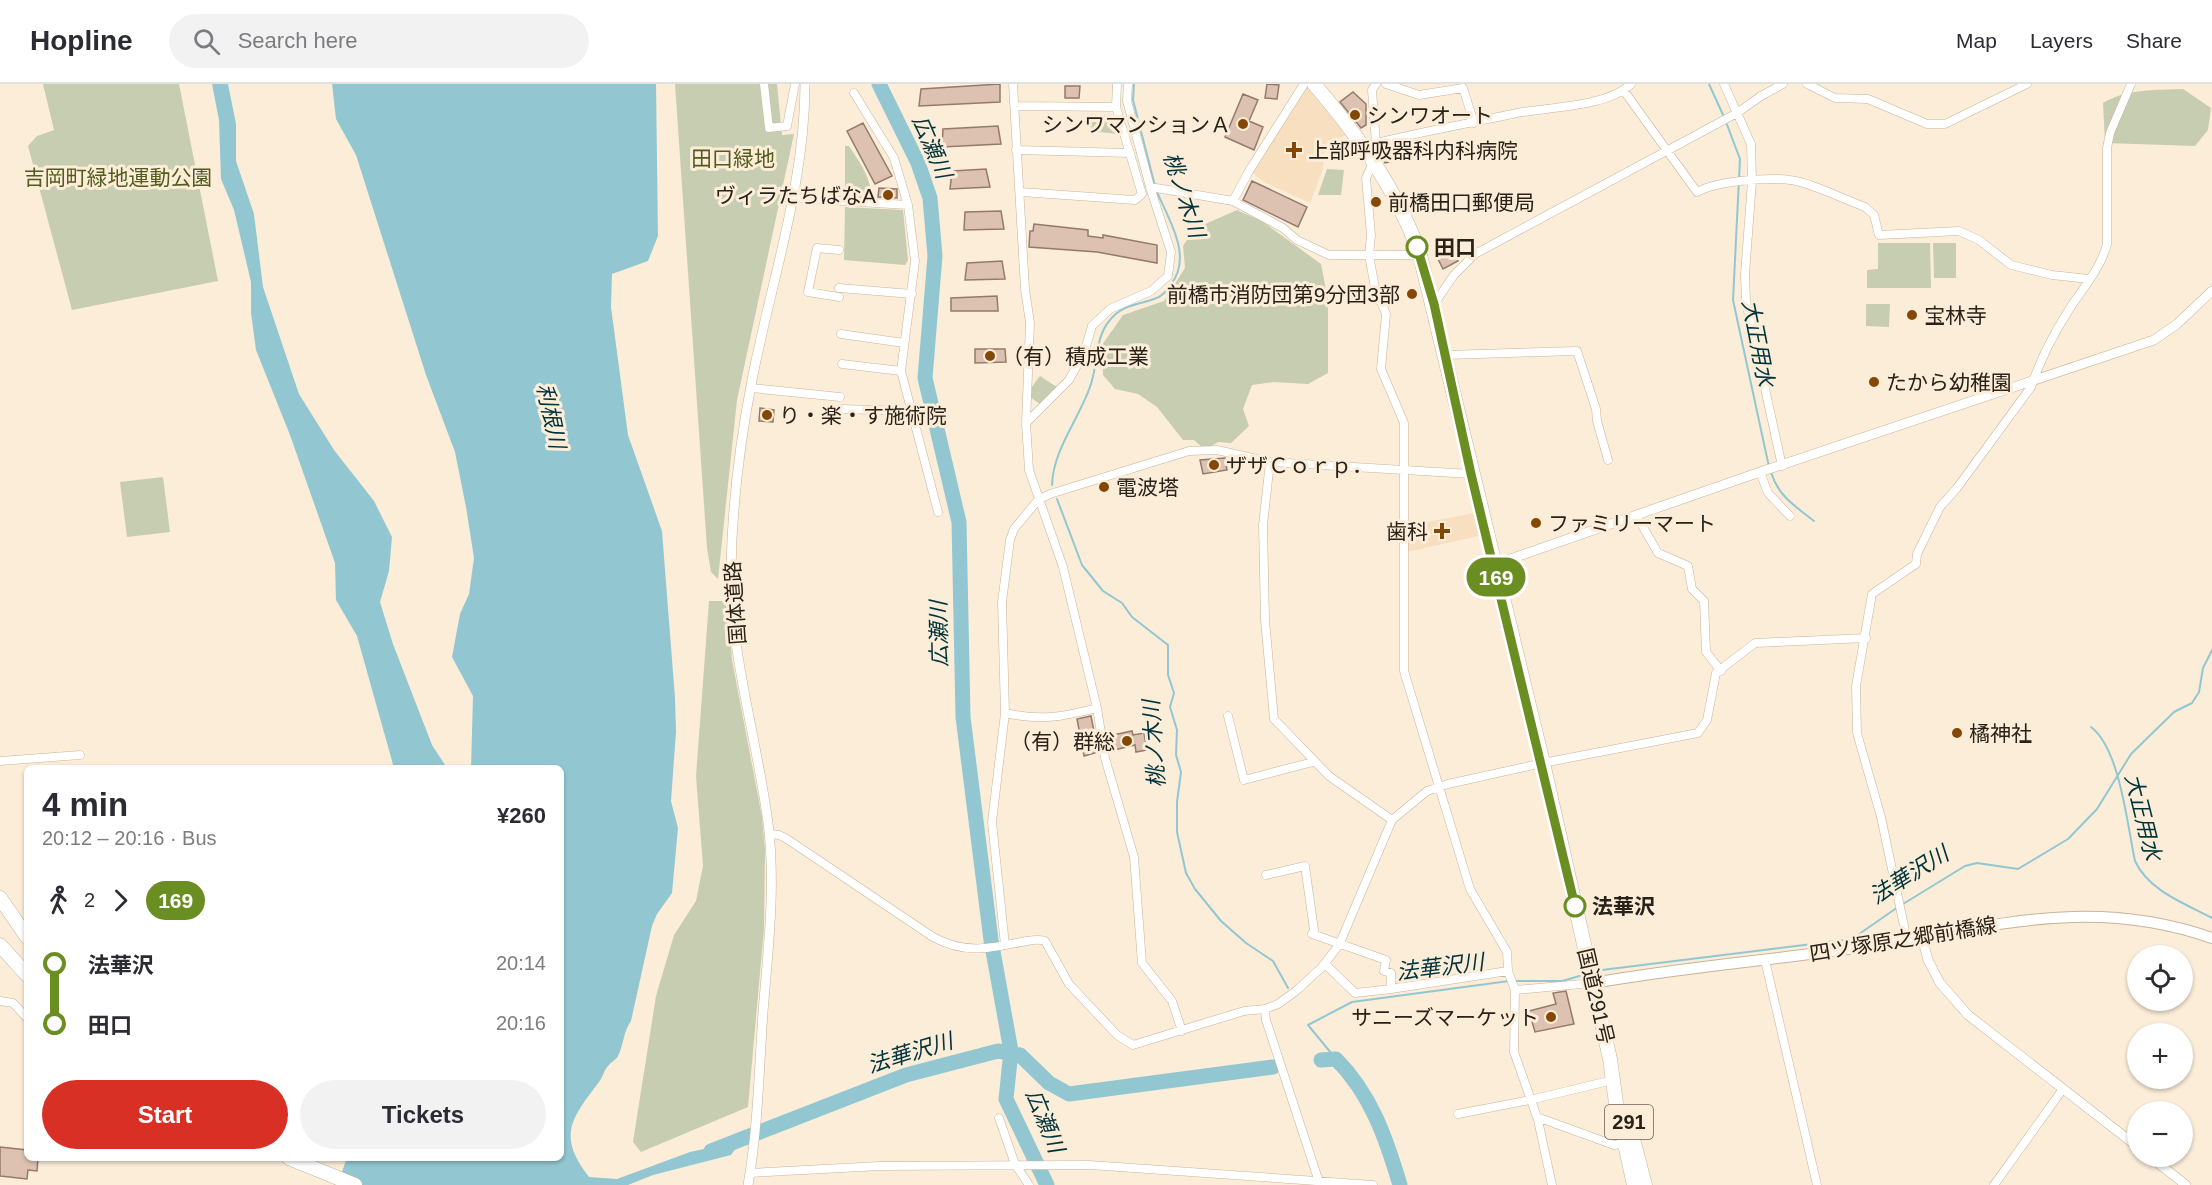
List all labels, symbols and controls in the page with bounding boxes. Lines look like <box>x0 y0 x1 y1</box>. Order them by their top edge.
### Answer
search box <box>169 14 589 68</box>
text: Hopline <box>30 25 133 56</box>
icon: search <box>190 25 223 58</box>
text: Search here <box>238 28 358 53</box>
text: Map <box>1956 29 1997 52</box>
text: Layers <box>2030 29 2093 52</box>
text: Share <box>2126 29 2182 52</box>
place label: シンワオート <box>1367 104 1493 127</box>
marker: シンワオート <box>1348 108 1362 122</box>
water label: 広瀬川 <box>908 112 957 184</box>
place label: シンワマンションＡ <box>1042 113 1231 136</box>
marker: シンワマンションＡ <box>1236 117 1250 131</box>
place label: 上部呼吸器科内科病院 <box>1308 139 1518 162</box>
marker: 上部呼吸器科内科病院 <box>1285 141 1303 159</box>
park label: 田口緑地 <box>691 147 775 170</box>
water label: 桃ノ木川 <box>1159 149 1210 243</box>
park label: 吉岡町緑地運動公園 <box>24 166 213 189</box>
place label: ヴィラたちばなA <box>715 184 876 207</box>
marker: ヴィラたちばなA <box>881 188 895 202</box>
place label: 前橋田口郵便局 <box>1388 191 1535 214</box>
marker: 前橋田口郵便局 <box>1369 195 1383 209</box>
marker: 田口 <box>1406 236 1428 258</box>
place label: 田口 <box>1434 236 1476 259</box>
place label: 前橋市消防団第9分団3部 <box>1167 283 1400 306</box>
marker: 前橋市消防団第9分団3部 <box>1405 287 1419 301</box>
water label: 大正用水 <box>1737 297 1779 391</box>
place label: 宝林寺 <box>1924 304 1987 327</box>
marker: 宝林寺 <box>1905 308 1919 322</box>
place label: （有）積成工業 <box>1002 345 1149 368</box>
marker: （有）積成工業 <box>983 349 997 363</box>
place label: たから幼稚園 <box>1886 371 2012 394</box>
marker: たから幼稚園 <box>1867 375 1881 389</box>
water label: 利根川 <box>532 381 571 453</box>
place label: り・楽・す施術院 <box>779 404 947 427</box>
marker: り・楽・す施術院 <box>760 408 774 422</box>
place label: ザザＣｏｒｐ． <box>1226 454 1373 478</box>
marker: ザザＣｏｒｐ． <box>1207 458 1221 472</box>
place label: 電波塔 <box>1116 476 1179 499</box>
marker: 電波塔 <box>1097 480 1111 494</box>
place label: ファミリーマート <box>1548 512 1716 535</box>
marker: ファミリーマート <box>1529 516 1543 530</box>
place label: 歯科 <box>1386 520 1428 543</box>
marker: 歯科 <box>1433 522 1451 540</box>
line badge: 169 <box>1462 558 1531 596</box>
street label: 国体道路 <box>721 560 749 646</box>
text: 169 <box>1478 566 1514 589</box>
water label: 広瀬川 <box>926 599 952 667</box>
water label: 桃ノ木川 <box>1138 697 1170 789</box>
place label: 橘神社 <box>1969 722 2032 745</box>
marker: 橘神社 <box>1950 726 1964 740</box>
place label: （有）群総 <box>1010 730 1115 753</box>
marker: （有）群総 <box>1120 734 1134 748</box>
water label: 大正用水 <box>2120 771 2166 865</box>
text: 4 min <box>42 786 128 823</box>
text: ¥260 <box>497 803 546 828</box>
text: 20:12 – 20:16 · Bus <box>42 827 217 849</box>
water label: 法華沢川 <box>1865 840 1955 909</box>
icon: walk <box>42 884 75 917</box>
icon: forward <box>104 884 137 917</box>
text: 2 <box>84 889 95 911</box>
text: 169 <box>158 889 193 912</box>
marker: 法華沢 <box>1564 895 1586 917</box>
place label: 法華沢 <box>1592 895 1655 918</box>
street label: 四ツ塚原之郷前橋線 <box>1808 913 1998 965</box>
map controls <box>2127 945 2193 1167</box>
button: locate <box>2127 945 2193 1011</box>
street label: 国道291号 <box>1574 946 1618 1046</box>
water label: 法華沢川 <box>1395 949 1487 985</box>
text: 20:14 <box>496 952 546 974</box>
text: 法華沢 <box>88 953 154 978</box>
place label: サニーズマーケット <box>1351 1006 1539 1029</box>
marker: サニーズマーケット <box>1544 1010 1558 1024</box>
text: 20:16 <box>496 1012 546 1034</box>
text: 田口 <box>88 1013 132 1038</box>
button: + <box>2127 1023 2193 1089</box>
water label: 法華沢川 <box>864 1028 958 1078</box>
button: Start <box>42 1080 288 1149</box>
button: Tickets <box>300 1080 546 1149</box>
water label: 広瀬川 <box>1021 1086 1070 1158</box>
button: − <box>2127 1101 2193 1167</box>
road number: 291 <box>1605 1105 1653 1139</box>

